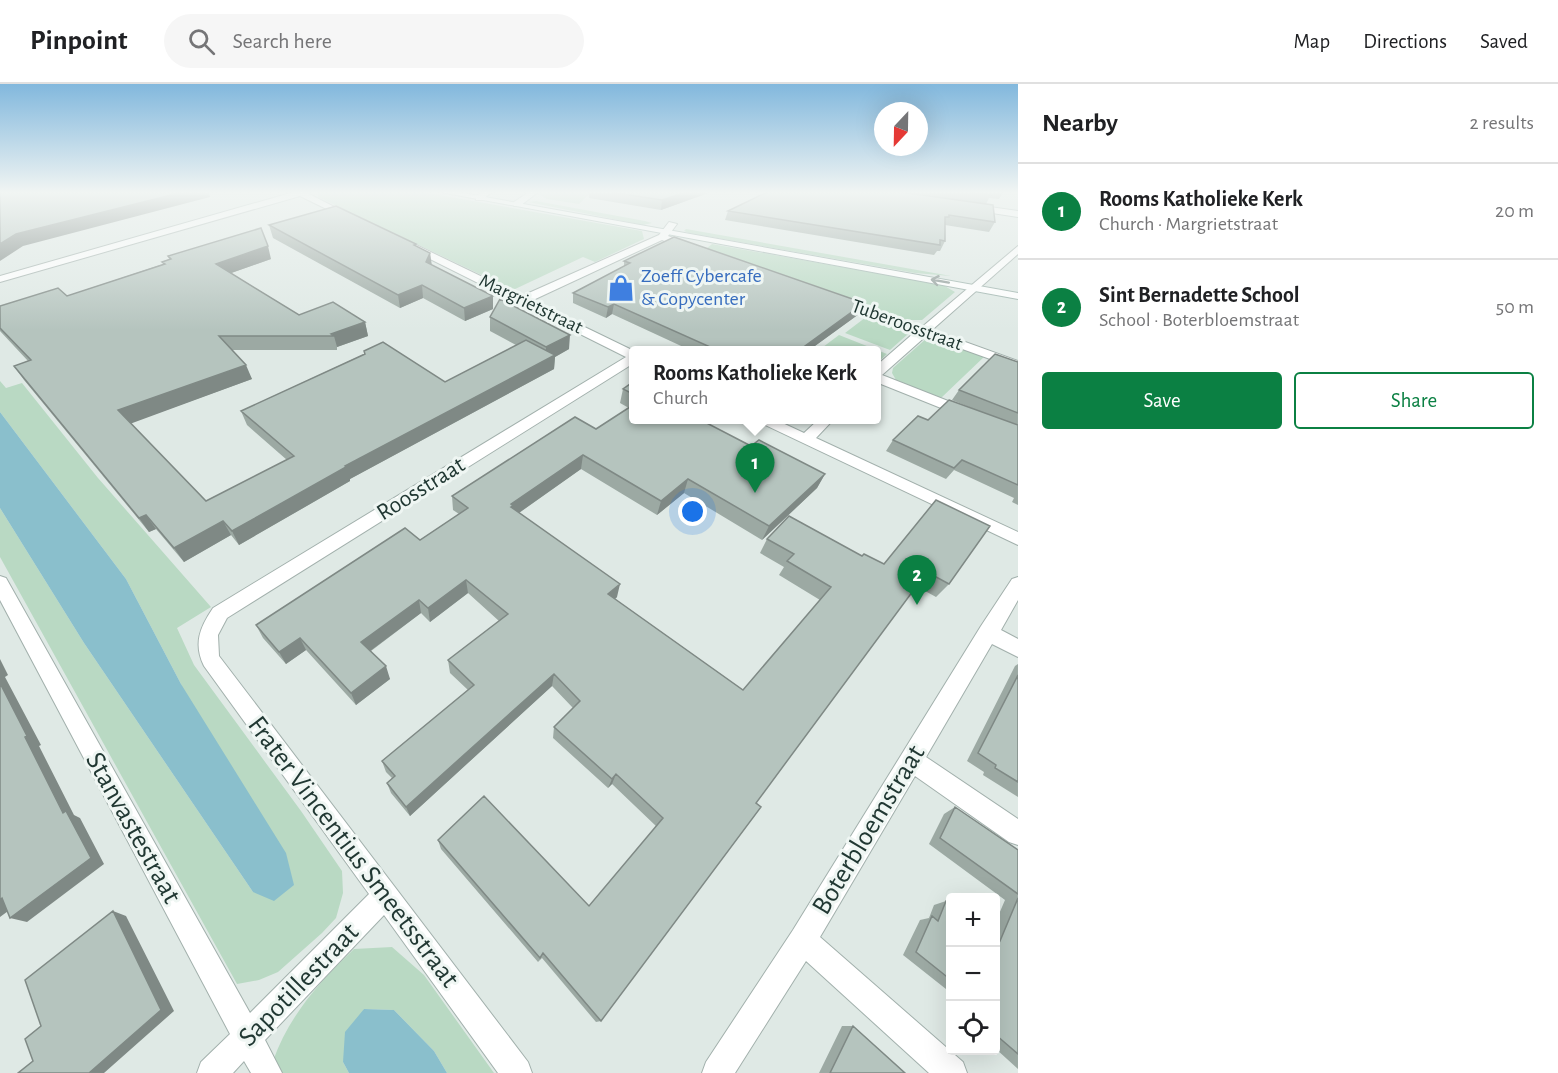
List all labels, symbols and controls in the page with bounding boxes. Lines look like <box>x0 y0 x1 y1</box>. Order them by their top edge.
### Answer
search box <box>164 14 584 68</box>
icon: search <box>185 25 218 58</box>
text: Pinpoint <box>30 27 128 55</box>
text: Search here <box>233 30 332 52</box>
text: Map <box>1294 31 1330 52</box>
text: Directions <box>1363 31 1447 52</box>
text: Saved <box>1480 31 1528 52</box>
north arrow <box>874 102 928 156</box>
text: Nearby <box>1042 110 1118 136</box>
text: 2 results <box>1470 113 1534 133</box>
text: Rooms Katholieke Kerk <box>1099 188 1303 210</box>
text: 1 <box>1058 201 1065 221</box>
text: 20 m <box>1495 201 1534 221</box>
text: Church · Margrietstraat <box>1099 214 1278 234</box>
place label: Zoeff Cybercafe & Copycenter <box>641 266 762 309</box>
street label: Margrietstraat <box>476 270 587 338</box>
shop icon: Zoeff Cybercafe & Copycenter <box>606 273 636 303</box>
one-way arrow <box>930 275 950 286</box>
text: Sint Bernadette School <box>1099 284 1300 306</box>
street label: Tuberoosstraat <box>849 296 966 355</box>
text: 2 <box>1057 297 1066 317</box>
text: 50 m <box>1496 297 1534 317</box>
text: School · Boterbloemstraat <box>1099 310 1299 330</box>
popup <box>629 346 881 424</box>
text: Rooms Katholieke Kerk <box>653 362 857 384</box>
button: Save <box>1042 372 1282 429</box>
button: Share <box>1294 372 1534 429</box>
text: Church <box>653 388 708 408</box>
pin: 1 <box>736 444 774 493</box>
street label: Roosstraat <box>373 452 470 525</box>
your location <box>678 497 707 526</box>
pin: 2 <box>898 556 936 605</box>
street label: Frater Vincentius Smeetsstraat <box>242 711 464 993</box>
street label: Boterbloemstraat <box>807 740 931 920</box>
street label: Stanvastestraat <box>80 748 186 908</box>
map controls <box>946 893 1000 1055</box>
button: + <box>946 893 1000 947</box>
street label: Sapotillestraat <box>234 918 364 1052</box>
button: − <box>946 947 1000 1001</box>
button: locate <box>946 1001 1000 1055</box>

